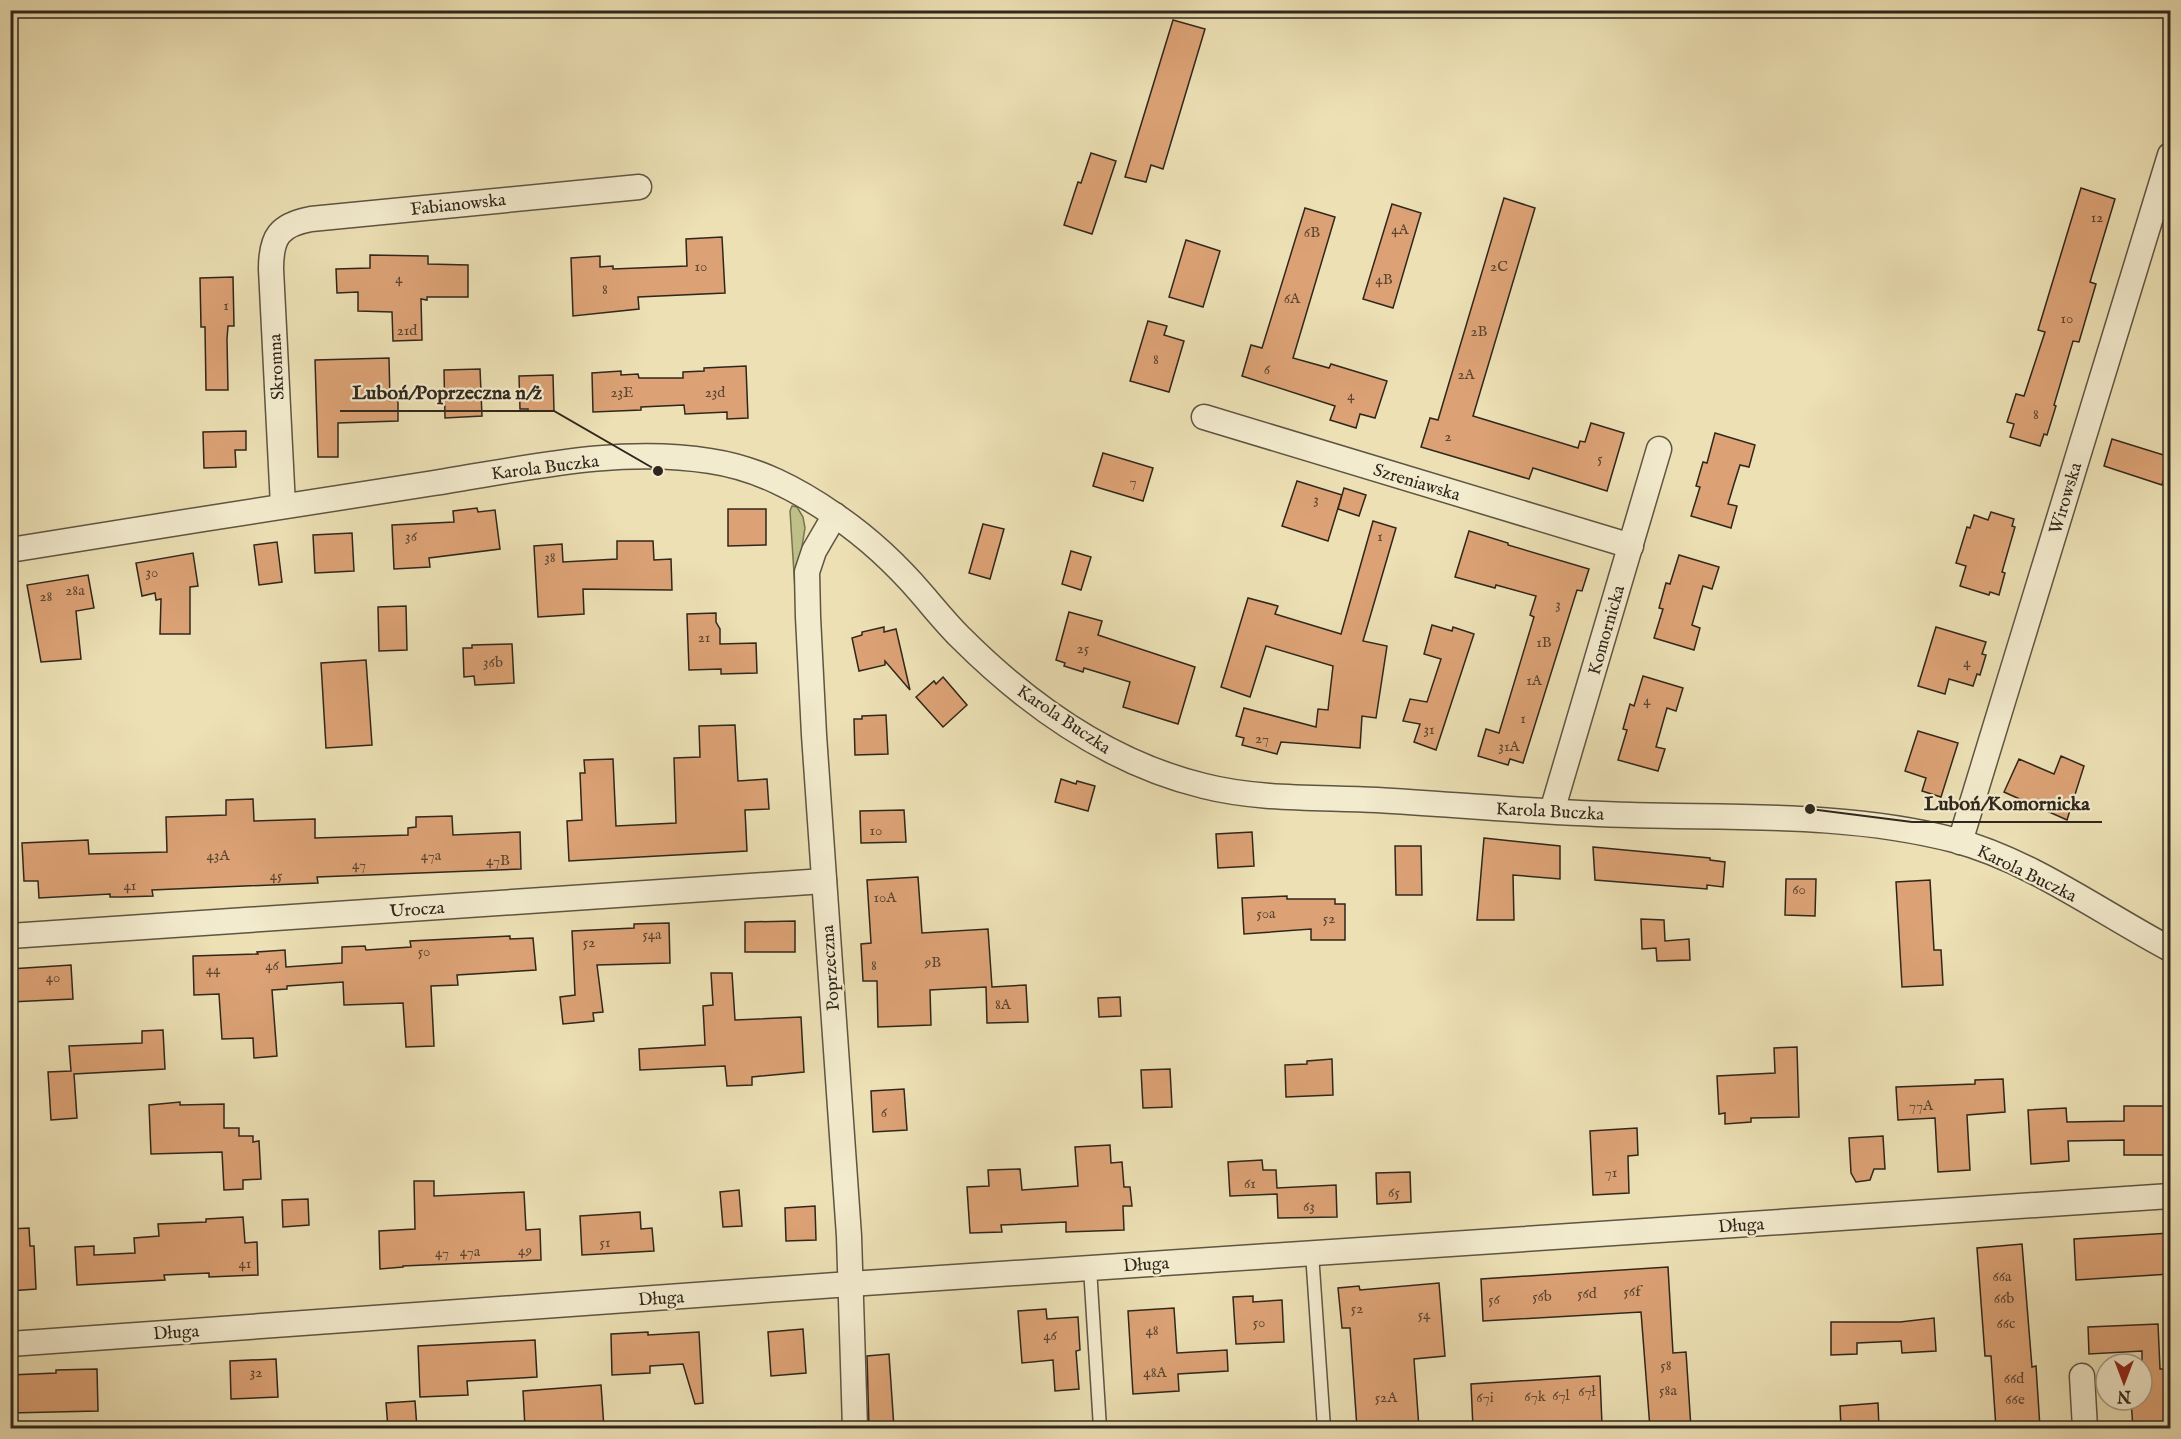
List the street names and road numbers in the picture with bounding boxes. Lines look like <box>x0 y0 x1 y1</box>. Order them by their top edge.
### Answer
street label: Fabianowska <box>409 189 507 222</box>
street label: Skromna <box>264 333 291 401</box>
street label: Karola Buczka <box>490 450 601 487</box>
street label: Szreniawska <box>1370 459 1463 508</box>
street label: Wirowska <box>2045 460 2088 537</box>
street label: Komornicka <box>1584 583 1631 678</box>
street label: Karola Buczka <box>1012 680 1115 760</box>
street label: Karola Buczka <box>1495 798 1605 827</box>
street label: Karola Buczka <box>1973 840 2080 909</box>
street label: Urocza <box>389 897 446 924</box>
street label: Poprzeczna <box>817 924 846 1012</box>
street label: Długa <box>1717 1213 1765 1240</box>
street label: Długa <box>1122 1252 1170 1279</box>
street label: Długa <box>637 1286 685 1313</box>
street label: Długa <box>152 1320 200 1347</box>

